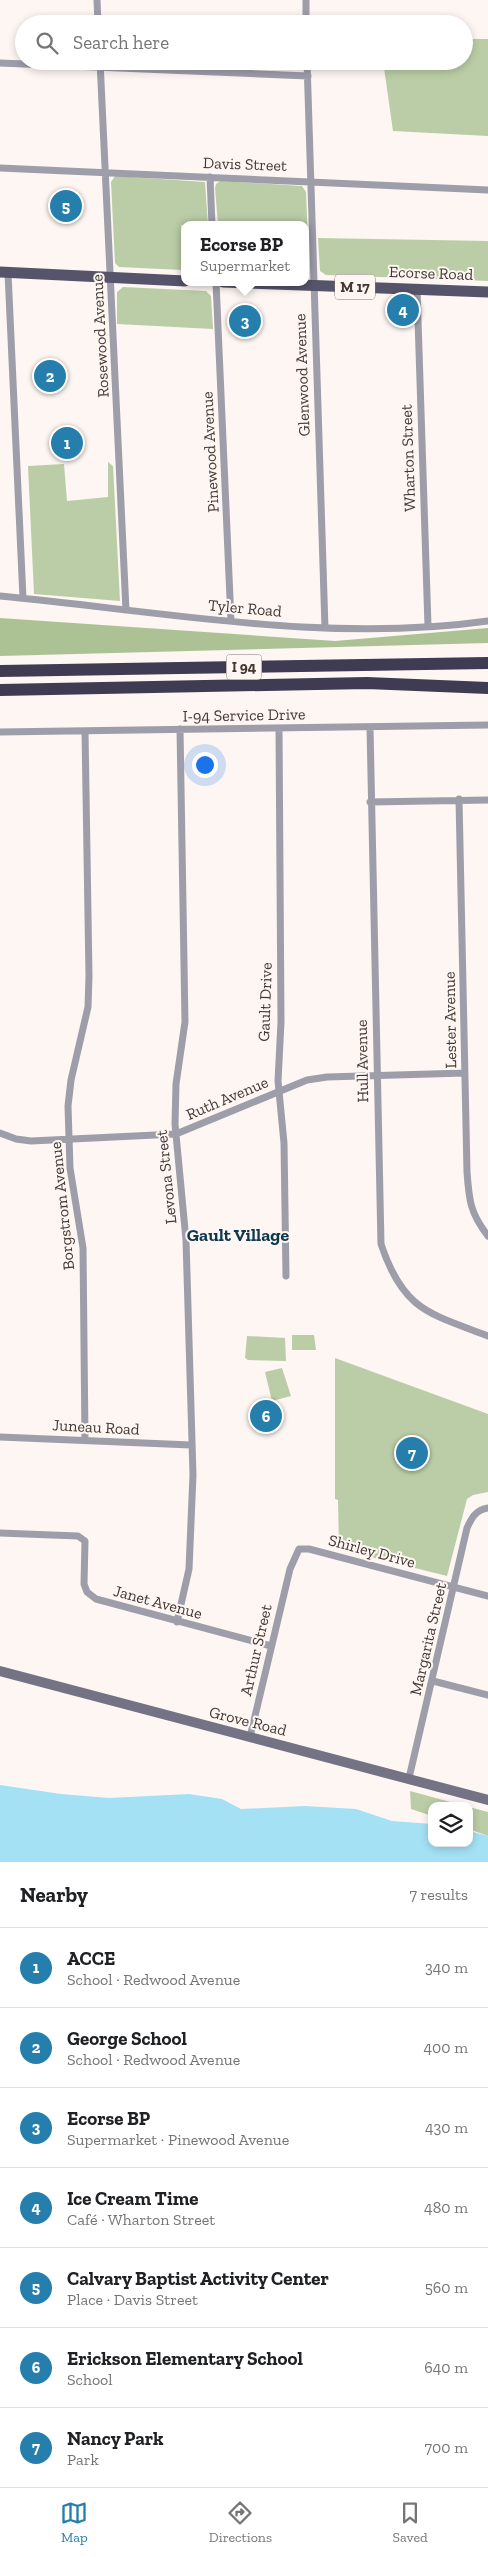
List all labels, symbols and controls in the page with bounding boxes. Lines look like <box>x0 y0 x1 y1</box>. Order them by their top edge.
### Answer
search box <box>15 15 473 70</box>
icon: search <box>33 29 61 57</box>
text: Search here <box>73 31 169 54</box>
street label: Davis Street <box>203 153 287 175</box>
pin: 5 <box>50 187 82 225</box>
popup <box>181 221 309 286</box>
text: Ecorse BP <box>200 233 283 256</box>
text: Supermarket <box>200 256 290 275</box>
street label: Ecorse Road <box>389 262 474 284</box>
street label: Rosewood Avenue <box>87 274 113 398</box>
road number: M 17 <box>335 274 375 300</box>
pin: 4 <box>387 291 419 329</box>
pin: 3 <box>229 302 261 340</box>
street label: Glenwood Avenue <box>290 313 314 437</box>
pin: 2 <box>34 357 66 395</box>
street label: Pinewood Avenue <box>197 391 223 513</box>
street label: Wharton Street <box>397 404 419 512</box>
pin: 1 <box>51 424 83 462</box>
street label: Tyler Road <box>207 595 283 621</box>
road number: I 94 <box>226 654 262 680</box>
street label: I-94 Service Drive <box>182 704 306 726</box>
your location <box>192 752 218 778</box>
street label: Gault Drive <box>254 962 276 1042</box>
street label: Lester Avenue <box>440 971 460 1069</box>
street label: Hull Avenue <box>352 1019 372 1103</box>
street label: Ruth Avenue <box>183 1072 271 1124</box>
street label: Levona Street <box>152 1129 180 1225</box>
street label: Borgstrom Avenue <box>46 1141 78 1271</box>
district label: Gault Village <box>187 1224 290 1246</box>
pin: 6 <box>250 1397 282 1435</box>
street label: Juneau Road <box>52 1415 140 1439</box>
pin: 7 <box>396 1434 428 1472</box>
street label: Shirley Drive <box>326 1530 418 1572</box>
street label: Janet Avenue <box>112 1581 204 1623</box>
street label: Margarita Street <box>406 1581 450 1697</box>
street label: Arthur Street <box>236 1602 276 1698</box>
street label: Grove Road <box>207 1702 289 1740</box>
map controls <box>428 1802 473 1847</box>
button: layers <box>428 1802 473 1847</box>
text: Nearby <box>20 1882 88 1907</box>
text: 7 results <box>409 1885 468 1904</box>
text: ACCE <box>67 1947 115 1970</box>
text: 1 <box>33 1958 39 1977</box>
text: 340 m <box>425 1958 468 1977</box>
text: School · Redwood Avenue <box>67 1970 240 1989</box>
text: George School <box>67 2027 187 2050</box>
text: 2 <box>32 2038 40 2057</box>
text: 400 m <box>424 2038 468 2057</box>
text: School · Redwood Avenue <box>67 2050 240 2069</box>
text: Ecorse BP <box>67 2107 150 2130</box>
text: 3 <box>32 2118 40 2137</box>
text: 430 m <box>425 2118 468 2137</box>
text: Supermarket · Pinewood Avenue <box>67 2130 289 2149</box>
text: Ice Cream Time <box>67 2187 198 2210</box>
text: 4 <box>31 2198 41 2217</box>
text: 480 m <box>424 2198 468 2217</box>
text: Café · Wharton Street <box>67 2210 215 2229</box>
text: Calvary Baptist Activity Center <box>67 2267 329 2290</box>
text: 5 <box>32 2278 40 2297</box>
text: 560 m <box>425 2278 468 2297</box>
text: Place · Davis Street <box>67 2290 198 2309</box>
text: Erickson Elementary School <box>67 2347 303 2370</box>
text: 6 <box>32 2358 40 2377</box>
text: 640 m <box>424 2358 468 2377</box>
text: School <box>67 2370 113 2389</box>
text: Nancy Park <box>67 2427 164 2450</box>
text: 7 <box>32 2438 40 2457</box>
text: 700 m <box>425 2438 468 2457</box>
text: Park <box>67 2450 99 2469</box>
tab: Map <box>60 2499 88 2546</box>
tab: Directions <box>209 2499 272 2546</box>
tab: Saved <box>393 2499 428 2546</box>

